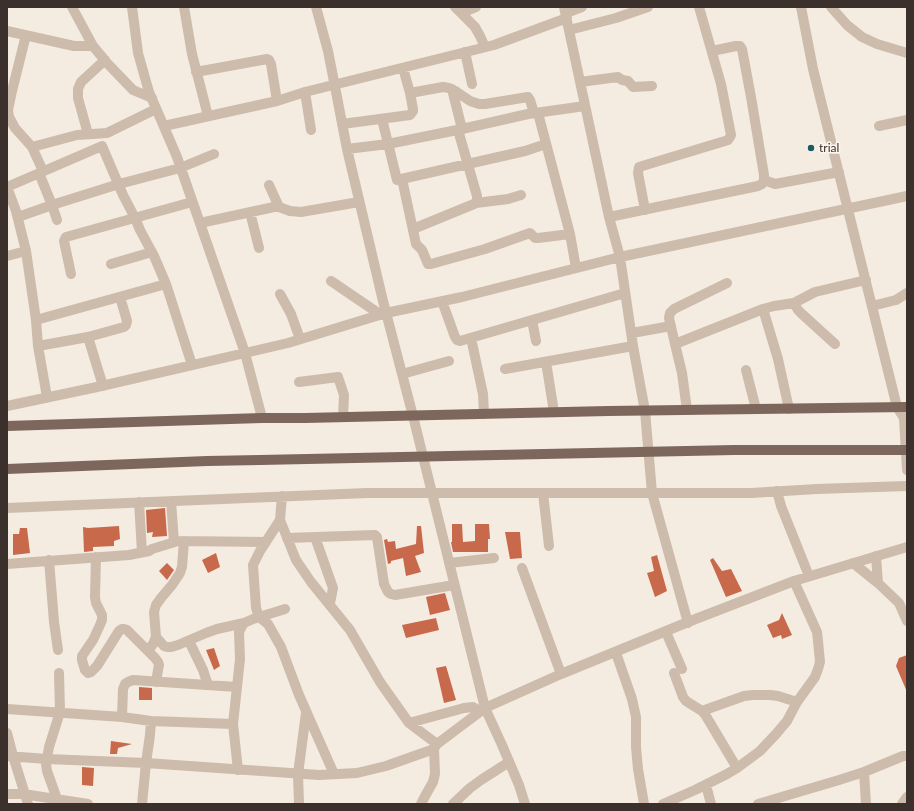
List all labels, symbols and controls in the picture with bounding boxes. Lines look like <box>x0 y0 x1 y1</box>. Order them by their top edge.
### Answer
place label: trial <box>819 141 839 155</box>
marker: trial <box>806 143 816 153</box>

